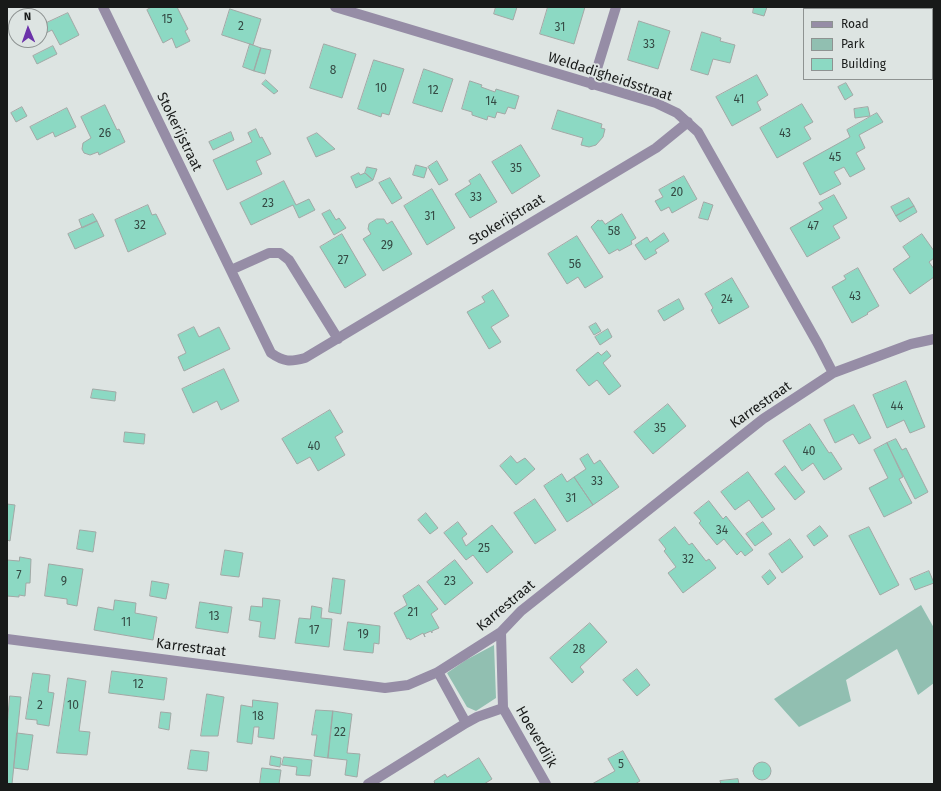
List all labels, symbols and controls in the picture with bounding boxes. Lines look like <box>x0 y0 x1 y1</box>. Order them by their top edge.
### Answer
north arrow <box>8 8 48 48</box>
legend <box>803 8 933 80</box>
text: N <box>24 10 31 23</box>
house number: 15 <box>161 13 173 27</box>
text: Road <box>841 17 869 31</box>
house number: 2 <box>238 20 244 34</box>
house number: 31 <box>555 21 565 35</box>
text: Park <box>841 37 865 51</box>
house number: 33 <box>643 38 655 52</box>
street label: Weldadigheidsstraat <box>546 49 674 105</box>
text: Building <box>841 57 886 71</box>
house number: 8 <box>330 64 336 78</box>
house number: 10 <box>375 82 387 96</box>
house number: 12 <box>427 84 439 98</box>
street label: Stokerijstraat <box>153 90 205 174</box>
house number: 41 <box>734 93 744 107</box>
house number: 14 <box>485 95 497 109</box>
house number: 26 <box>99 127 111 141</box>
house number: 43 <box>779 127 791 141</box>
house number: 45 <box>829 151 841 165</box>
house number: 35 <box>510 162 522 176</box>
house number: 20 <box>671 186 683 200</box>
street label: Stokerijstraat <box>466 191 548 249</box>
house number: 33 <box>470 191 482 205</box>
house number: 23 <box>262 197 274 211</box>
house number: 31 <box>425 210 435 224</box>
house number: 32 <box>134 219 146 233</box>
house number: 47 <box>807 220 819 234</box>
house number: 58 <box>608 225 620 239</box>
house number: 29 <box>381 239 393 253</box>
house number: 27 <box>337 254 349 268</box>
house number: 56 <box>569 258 581 272</box>
house number: 43 <box>849 290 861 304</box>
house number: 24 <box>721 293 733 307</box>
street label: Karrestraat <box>727 378 795 432</box>
house number: 44 <box>891 400 903 414</box>
house number: 35 <box>654 422 666 436</box>
house number: 40 <box>307 440 321 454</box>
house number: 40 <box>802 445 816 459</box>
house number: 33 <box>591 475 603 489</box>
house number: 31 <box>566 492 576 506</box>
house number: 34 <box>716 524 728 538</box>
house number: 25 <box>478 542 490 556</box>
house number: 32 <box>682 553 694 567</box>
house number: 7 <box>16 569 22 583</box>
house number: 9 <box>61 575 67 589</box>
house number: 23 <box>444 575 456 589</box>
street label: Karrestraat <box>474 577 538 635</box>
house number: 21 <box>408 606 418 620</box>
house number: 13 <box>208 610 220 624</box>
house number: 11 <box>121 616 131 630</box>
house number: 17 <box>309 624 319 638</box>
house number: 19 <box>357 628 369 642</box>
street label: Karrestraat <box>155 635 227 661</box>
house number: 28 <box>573 643 585 657</box>
house number: 12 <box>132 678 144 692</box>
house number: 2 <box>37 699 43 713</box>
house number: 10 <box>67 699 79 713</box>
street label: Hoeverdijk <box>512 703 560 771</box>
house number: 18 <box>252 710 264 724</box>
house number: 22 <box>334 726 346 740</box>
house number: 5 <box>618 758 624 772</box>

